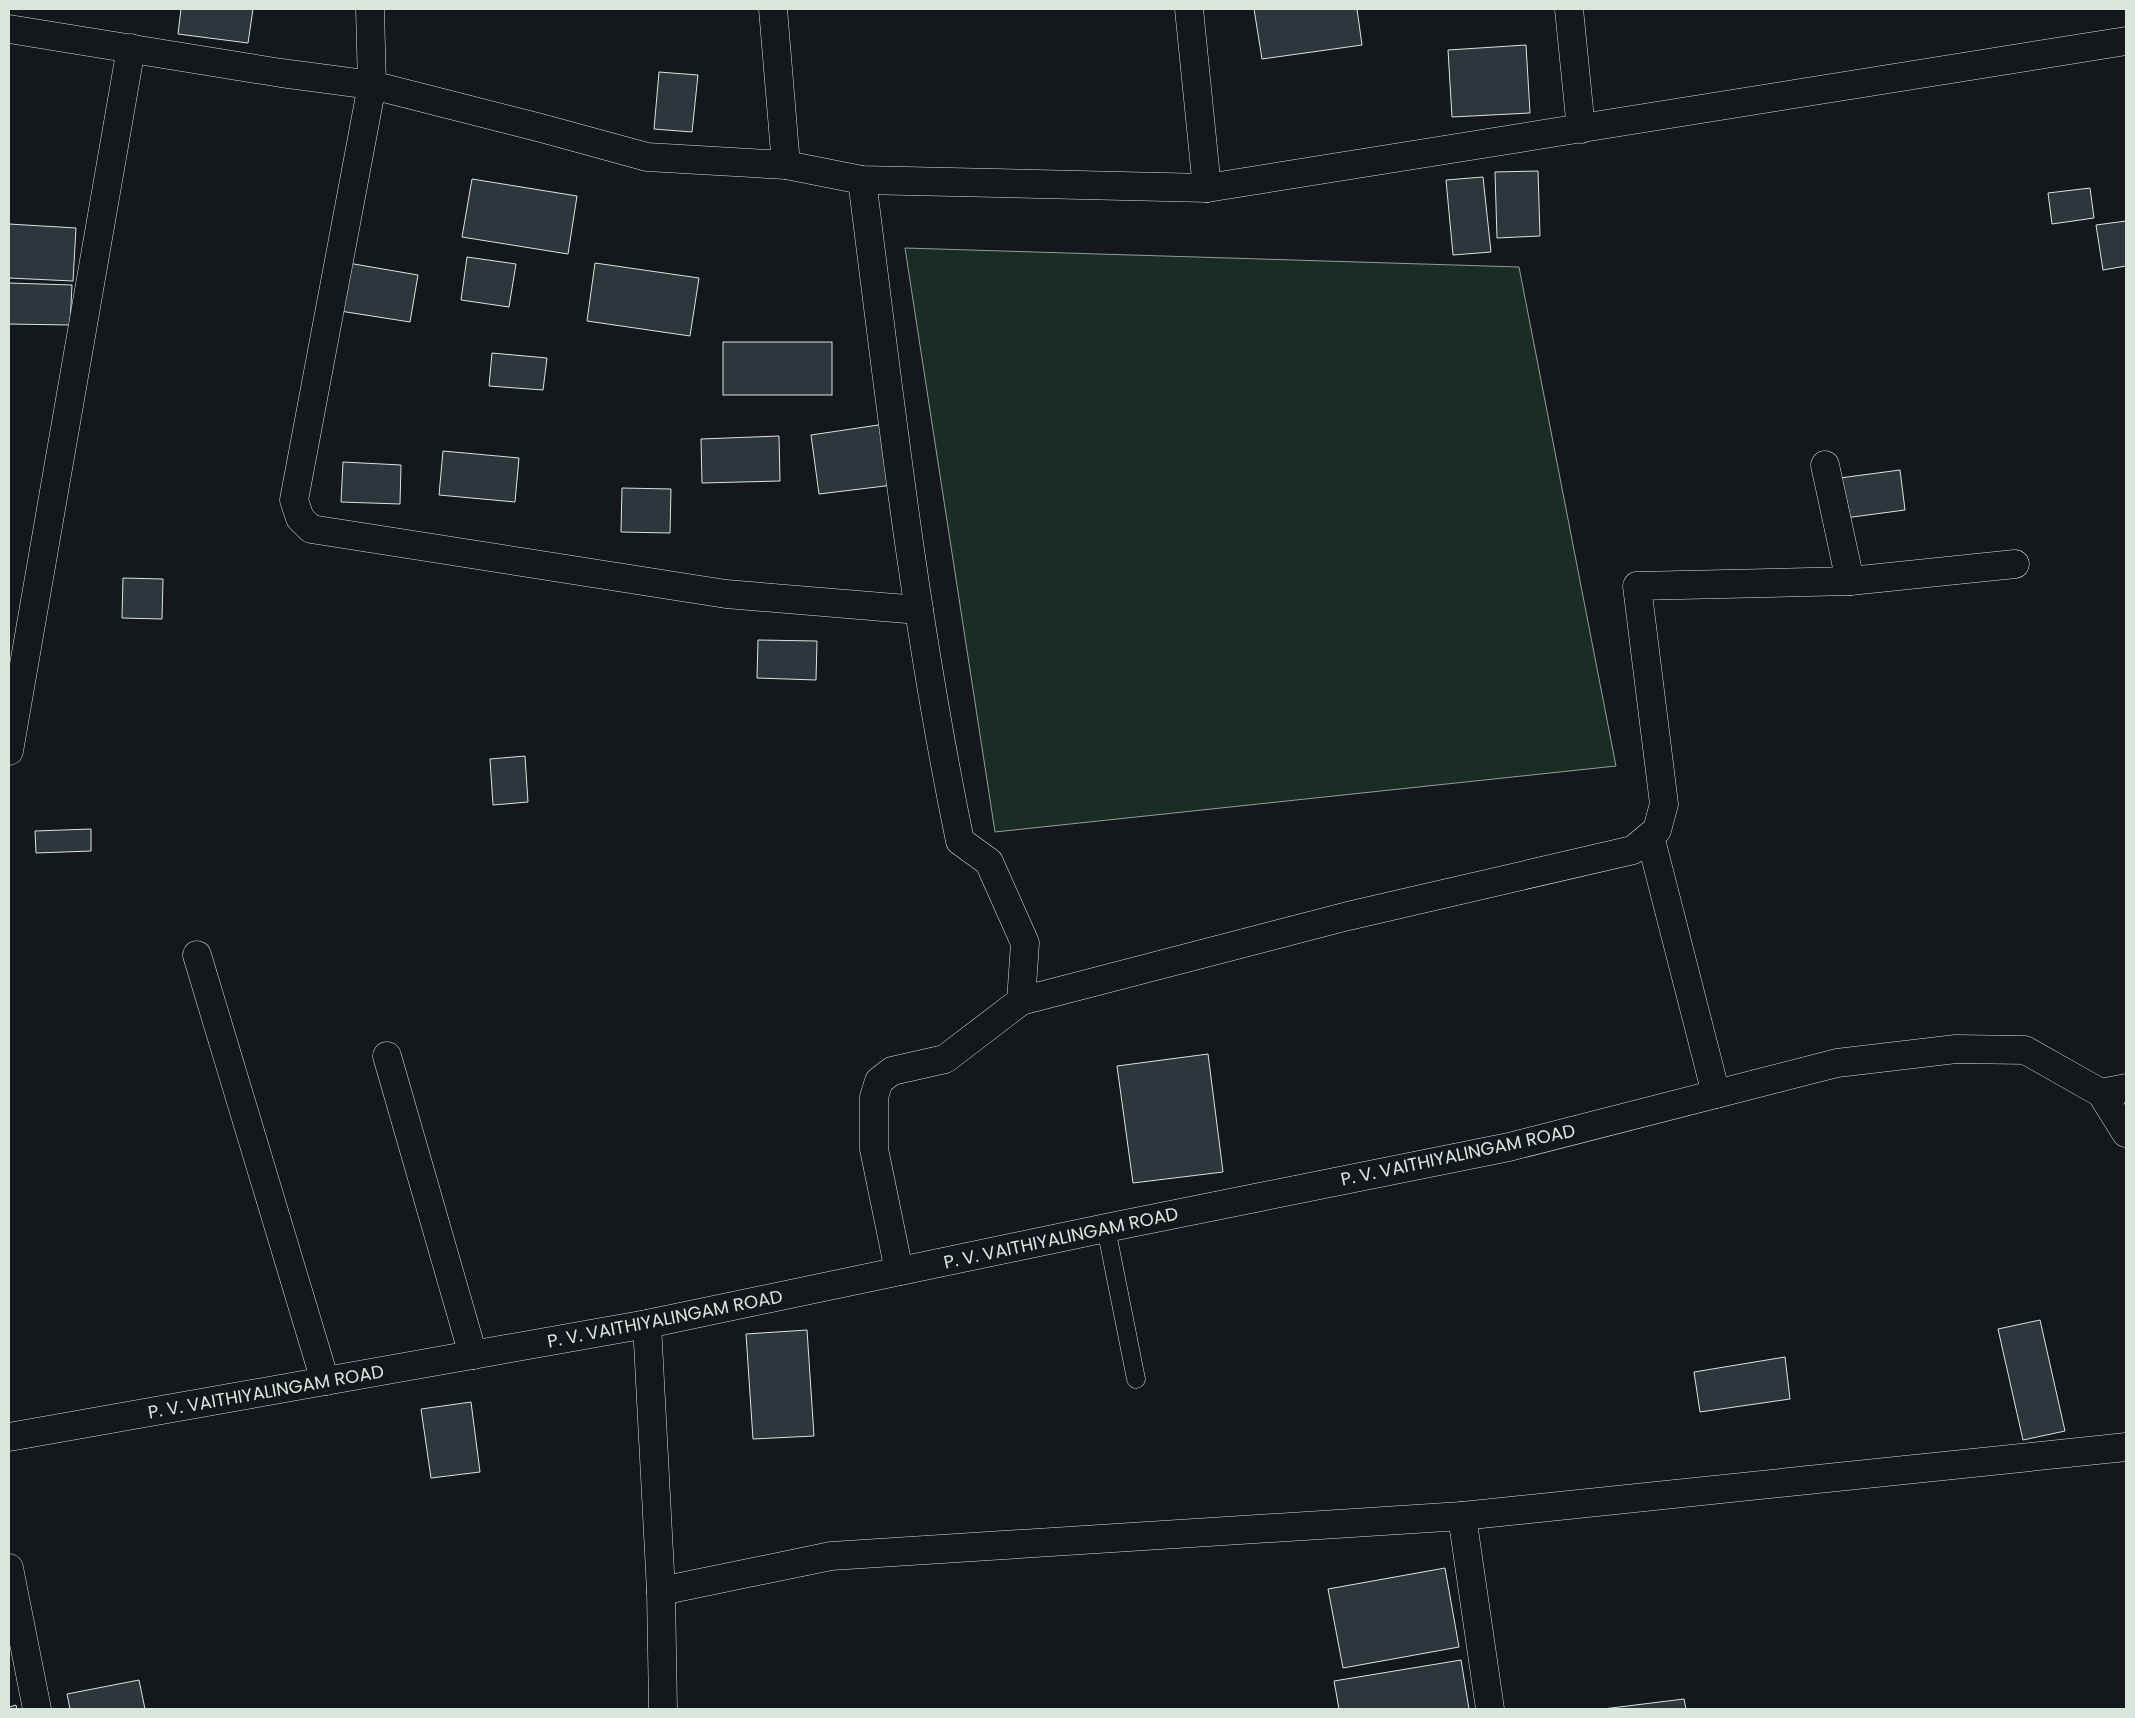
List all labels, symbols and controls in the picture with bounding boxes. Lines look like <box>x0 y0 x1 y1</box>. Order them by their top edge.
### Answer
street label: P. V. VAITHIYALINGAM ROAD <box>1338 1117 1577 1192</box>
street label: P. V. VAITHIYALINGAM ROAD <box>941 1200 1180 1275</box>
street label: P. V. VAITHIYALINGAM ROAD <box>545 1283 785 1354</box>
street label: P. V. VAITHIYALINGAM ROAD <box>146 1358 386 1425</box>

